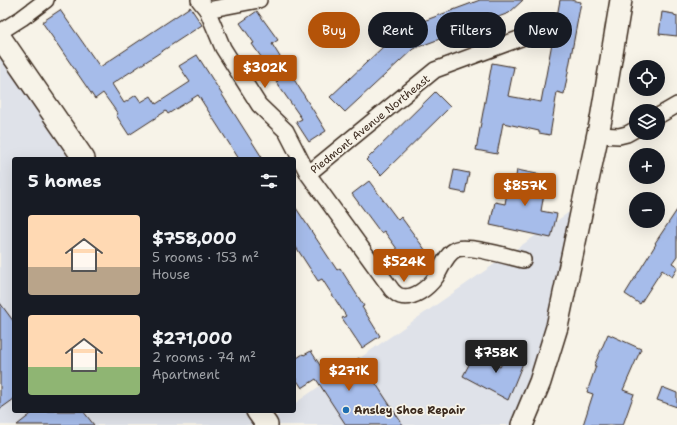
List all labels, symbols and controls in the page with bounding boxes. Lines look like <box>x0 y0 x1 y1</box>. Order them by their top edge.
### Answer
chip: Buy <box>308 12 360 48</box>
chip: Rent <box>368 12 428 48</box>
chip: Filters <box>436 12 506 48</box>
chip: New <box>514 12 572 48</box>
pin: $302K <box>237 55 293 89</box>
text: $302K <box>243 59 287 76</box>
map controls <box>629 60 665 228</box>
button: locate <box>629 60 665 96</box>
street label: Piedmont Avenue Northeast <box>307 71 434 177</box>
button: layers <box>629 104 665 140</box>
button: + <box>629 148 665 184</box>
text: 5 homes <box>28 170 101 192</box>
icon: filters <box>258 170 280 192</box>
pin: $857K <box>497 173 553 207</box>
text: $857K <box>503 177 547 194</box>
button: − <box>629 192 665 228</box>
text: $758,000 <box>152 227 237 249</box>
icon: home <box>60 231 108 279</box>
text: 5 rooms · 153 m² <box>152 249 259 266</box>
pin: $524K <box>376 249 432 283</box>
text: $524K <box>382 253 426 270</box>
text: House <box>152 266 190 283</box>
text: $271,000 <box>152 327 232 349</box>
icon: home <box>60 331 108 379</box>
pin: $758K <box>468 340 524 374</box>
text: $758K <box>474 344 518 361</box>
text: 2 rooms · 74 m² <box>152 349 256 366</box>
pin: $271K <box>321 358 377 392</box>
text: $271K <box>329 362 369 379</box>
text: Apartment <box>152 366 220 383</box>
place label: Ansley Shoe Repair <box>354 403 465 418</box>
marker: Ansley Shoe Repair <box>341 405 351 415</box>

